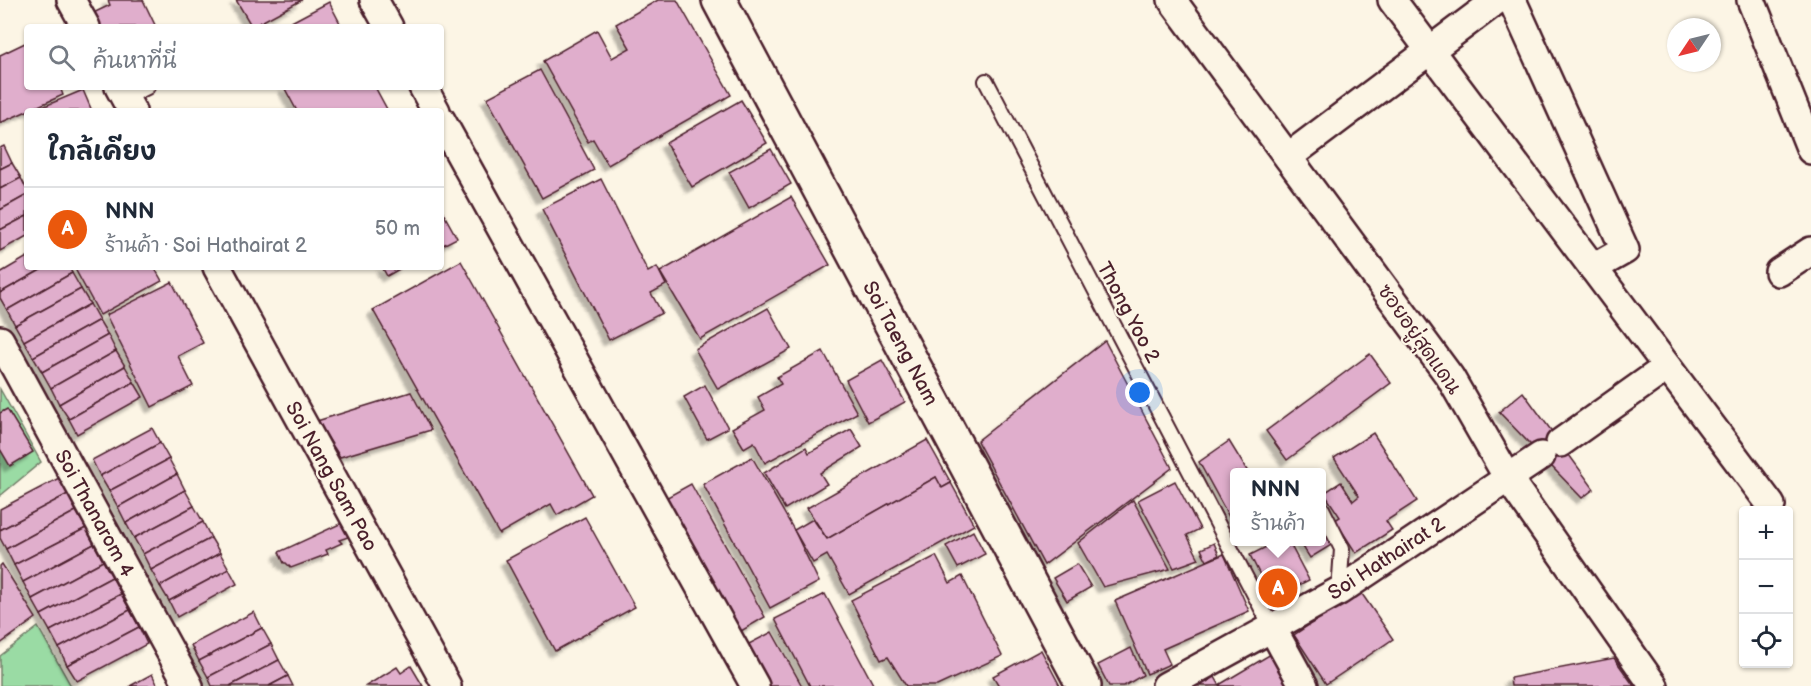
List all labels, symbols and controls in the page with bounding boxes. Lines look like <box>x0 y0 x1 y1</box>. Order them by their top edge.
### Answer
north arrow <box>1667 18 1721 72</box>
search box <box>24 24 444 90</box>
icon: search <box>45 41 78 74</box>
text: ค้นหาที่นี่ <box>93 48 177 75</box>
text: ใกล้เคียง <box>48 137 156 168</box>
text: NNN <box>105 198 155 225</box>
text: A <box>61 217 74 241</box>
text: 50 m <box>375 217 420 241</box>
text: ร้านค้า · Soi Hathairat 2 <box>105 234 307 258</box>
street label: Thong Yoo 2 <box>1092 258 1165 367</box>
street label: Soi Taeng Nam <box>857 277 943 410</box>
street label: ซอยอยู่สุดแดน <box>1370 279 1468 401</box>
your location <box>1125 378 1154 407</box>
street label: Soi Nang Sam Pao <box>280 397 382 556</box>
street label: Soi Thanarom 4 <box>49 446 139 581</box>
popup <box>1230 468 1326 546</box>
text: NNN <box>1251 476 1300 503</box>
map controls <box>1739 506 1793 668</box>
button: + <box>1739 506 1793 560</box>
text: ร้านค้า <box>1251 512 1305 536</box>
street label: Soi Hathairat 2 <box>1324 512 1450 605</box>
button: − <box>1739 560 1793 614</box>
pin: A <box>1258 566 1298 610</box>
button: locate <box>1739 614 1793 668</box>

